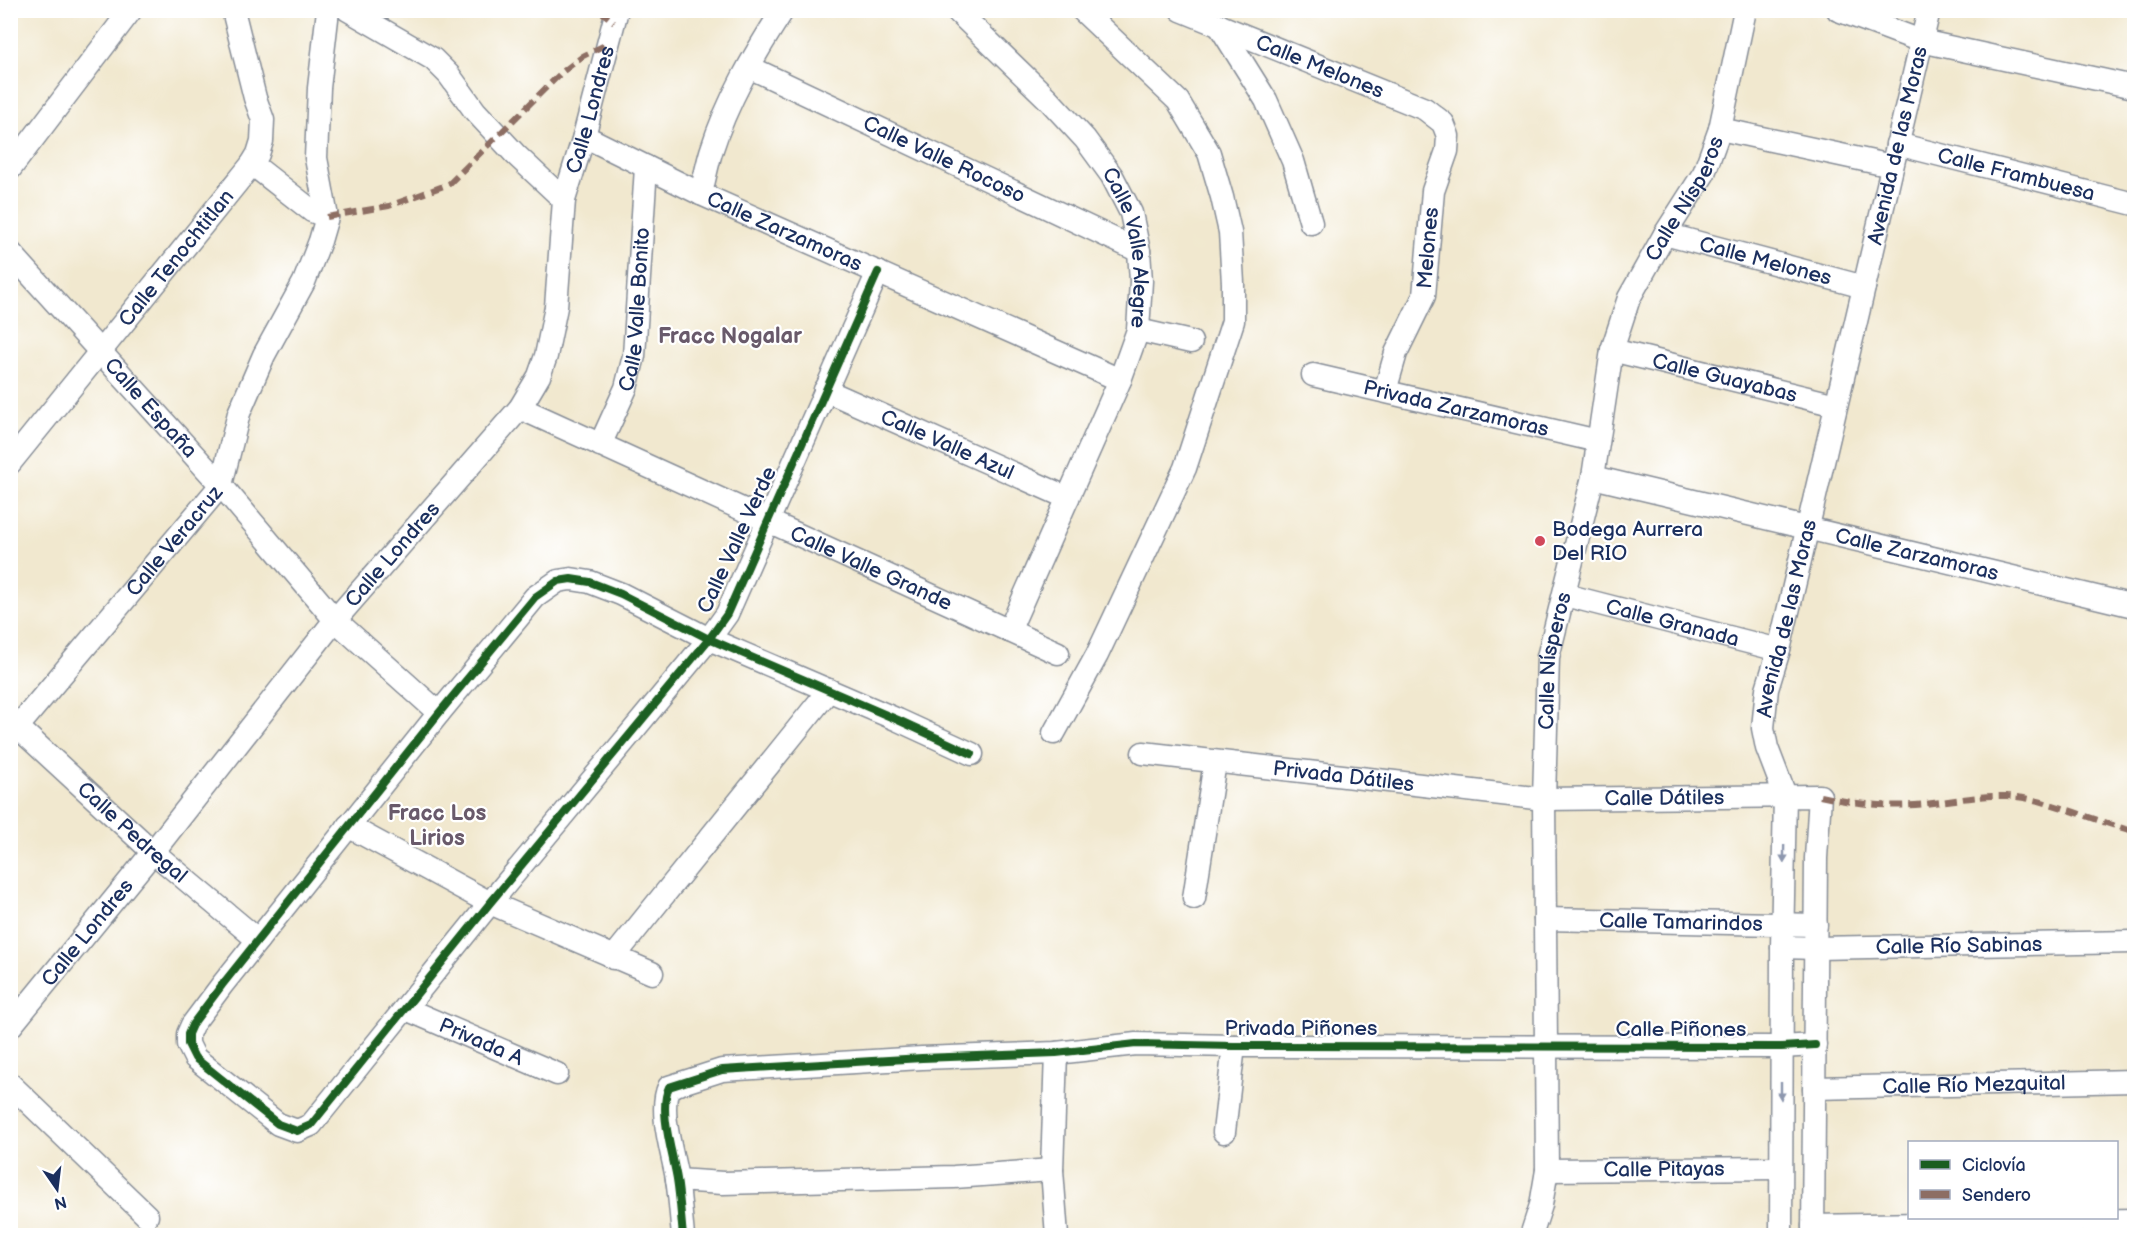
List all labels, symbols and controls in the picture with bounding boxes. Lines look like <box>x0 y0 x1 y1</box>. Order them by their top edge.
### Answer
street label: Calle Melones <box>1252 29 1388 104</box>
street label: Calle Londres <box>561 43 620 177</box>
street label: Avenida de las Moras <box>1862 44 1933 247</box>
street label: Calle Valle Rocoso <box>859 110 1030 208</box>
street label: Calle Nísperos <box>1640 133 1729 265</box>
street label: Calle Frambuesa <box>1935 142 2098 206</box>
street label: Calle Valle Alegre <box>1097 162 1154 329</box>
street label: Calle Tenochtitlan <box>113 184 239 331</box>
street label: Calle Zarzamoras <box>703 186 866 276</box>
street label: Melones <box>1412 206 1444 290</box>
street label: Calle Valle Bonito <box>613 227 655 394</box>
street label: Calle Melones <box>1697 231 1834 290</box>
district label: Fracc Nogalar <box>658 323 802 350</box>
street label: Calle Guayabas <box>1650 348 1800 408</box>
street label: Calle España <box>99 352 203 463</box>
street label: Privada Zarzamoras <box>1361 375 1551 442</box>
street label: Calle Valle Azul <box>877 404 1018 485</box>
street label: Calle Valle Verde <box>692 463 782 617</box>
street label: Calle Veracruz <box>120 480 228 601</box>
street label: Calle Londres <box>340 497 445 612</box>
place label: Bodega Aurrera Del RIO <box>1552 517 1703 566</box>
street label: Avenida de las Moras <box>1752 517 1822 719</box>
street label: Calle Valle Grande <box>786 520 956 616</box>
street label: Calle Zarzamoras <box>1833 523 2001 586</box>
marker: Bodega Aurrera Del RIO <box>1533 534 1547 548</box>
street label: Calle Nísperos <box>1533 589 1576 730</box>
street label: Calle Granada <box>1603 594 1742 652</box>
street label: Privada Dátiles <box>1272 756 1416 797</box>
street label: Calle Pedregal <box>72 776 193 888</box>
street label: Calle Dátiles <box>1604 785 1724 811</box>
district label: Fracc Los Lirios <box>388 800 486 852</box>
one-way arrow <box>1779 844 1789 863</box>
street label: Calle Londres <box>36 874 138 991</box>
street label: Calle Tamarindos <box>1599 908 1763 936</box>
street label: Calle Río Sabinas <box>1875 931 2043 959</box>
street label: Privada A <box>435 1012 527 1071</box>
street label: Privada Piñones <box>1225 1016 1377 1041</box>
street label: Calle Piñones <box>1616 1017 1746 1042</box>
street label: Calle Río Mezquital <box>1882 1070 2066 1099</box>
one-way arrow <box>1776 1081 1786 1100</box>
legend <box>1908 1141 2118 1219</box>
text: Ciclovía <box>1962 1155 2026 1176</box>
street label: Calle Pitayas <box>1603 1156 1725 1182</box>
north arrow <box>27 1159 87 1219</box>
text: Sendero <box>1962 1185 2031 1206</box>
text: N <box>52 1191 68 1213</box>

